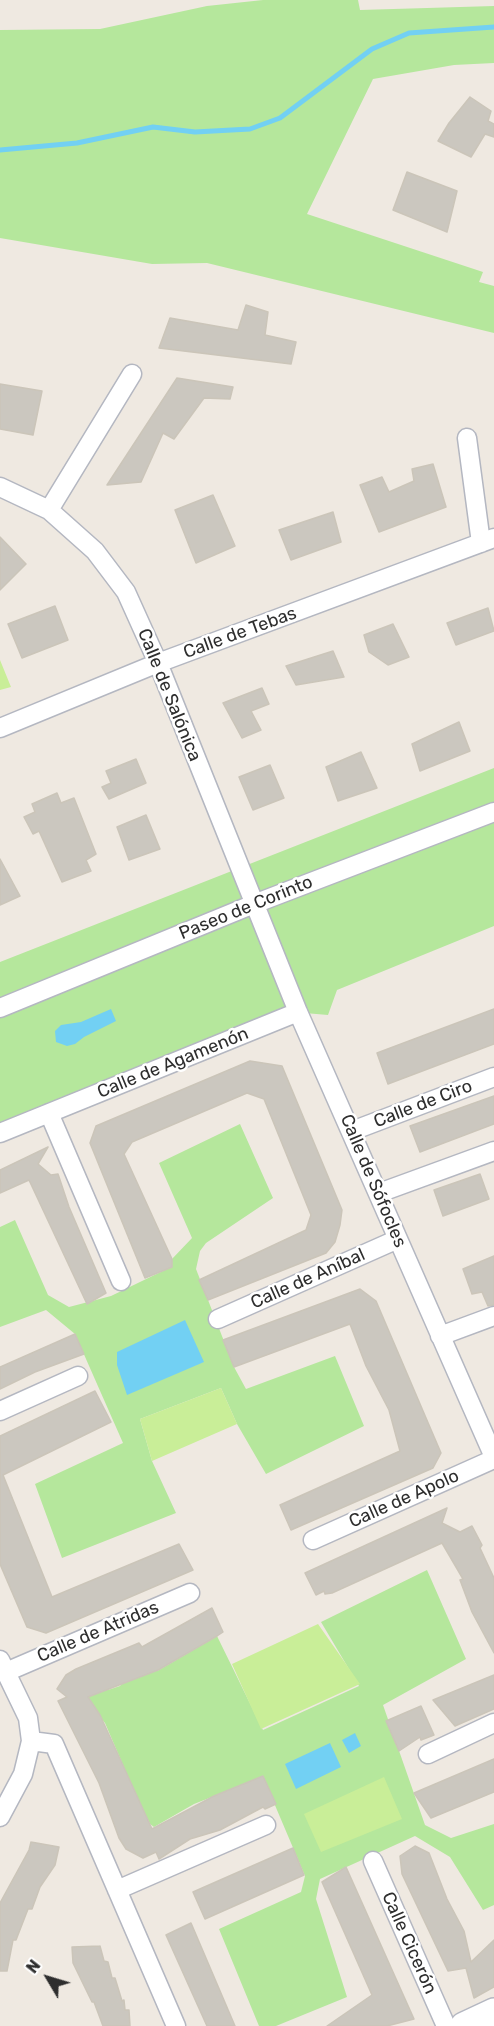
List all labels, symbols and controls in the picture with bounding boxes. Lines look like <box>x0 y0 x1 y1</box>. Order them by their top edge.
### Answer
street label: Calle de Tebas <box>180 603 300 663</box>
street label: Calle de Salónica <box>133 625 205 765</box>
street label: Paseo de Corinto <box>176 871 316 945</box>
street label: Calle de Agamenón <box>94 1023 252 1103</box>
street label: Calle de Ciro <box>371 1075 475 1133</box>
street label: Calle de Sófocles <box>335 1111 411 1251</box>
street label: Calle de Aníbal <box>248 1244 368 1314</box>
street label: Calle de Apolo <box>346 1465 462 1533</box>
street label: Calle de Atridas <box>34 1597 162 1667</box>
street label: Calle Cicerón <box>377 1889 441 1997</box>
north arrow <box>18 1948 78 2008</box>
text: N <box>22 1956 44 1977</box>

